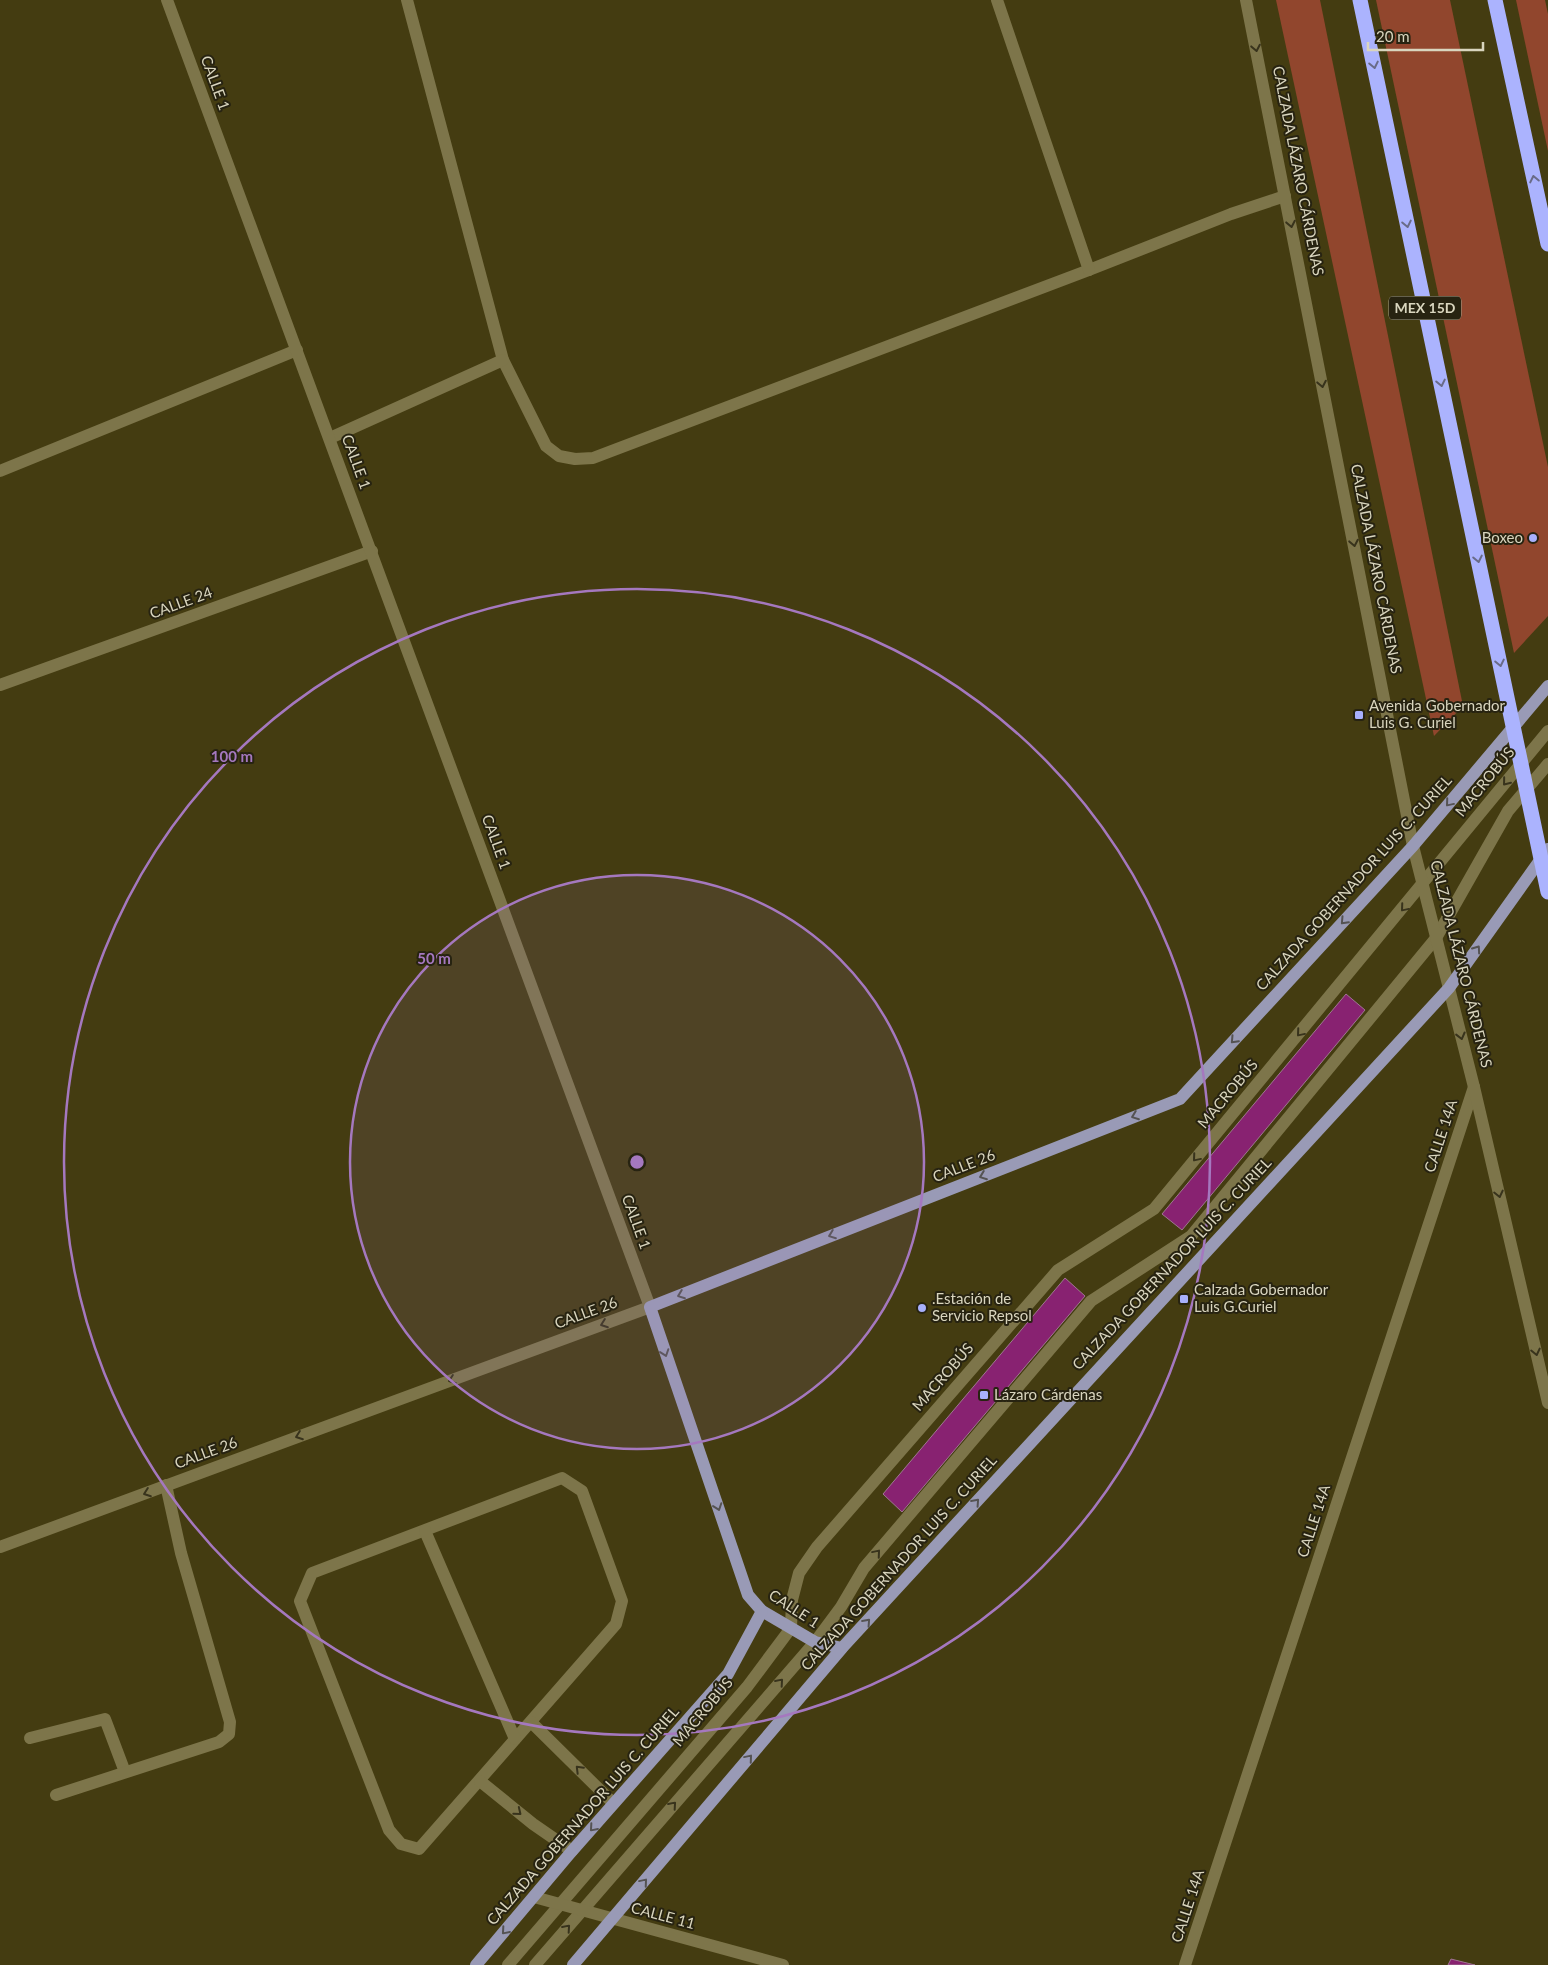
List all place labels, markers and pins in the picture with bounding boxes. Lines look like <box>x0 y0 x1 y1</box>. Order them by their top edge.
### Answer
place label: Boxeo <box>1482 528 1523 546</box>
marker: Boxeo <box>1527 532 1539 544</box>
place label: Avenida Gobernador Luis G. Curiel <box>1369 696 1506 731</box>
marker: Avenida Gobernador Luis G. Curiel <box>1353 709 1365 721</box>
centre of rings <box>628 1153 646 1171</box>
place label: Calzada Gobernador Luis G.Curiel <box>1194 1280 1329 1315</box>
place label: .Estación de Servicio Repsol <box>932 1289 1032 1324</box>
marker: Calzada Gobernador Luis G.Curiel <box>1178 1293 1190 1305</box>
marker: .Estación de Servicio Repsol <box>916 1302 928 1314</box>
place label: Lázaro Cárdenas <box>994 1385 1102 1403</box>
marker: Lázaro Cárdenas <box>978 1389 990 1401</box>

